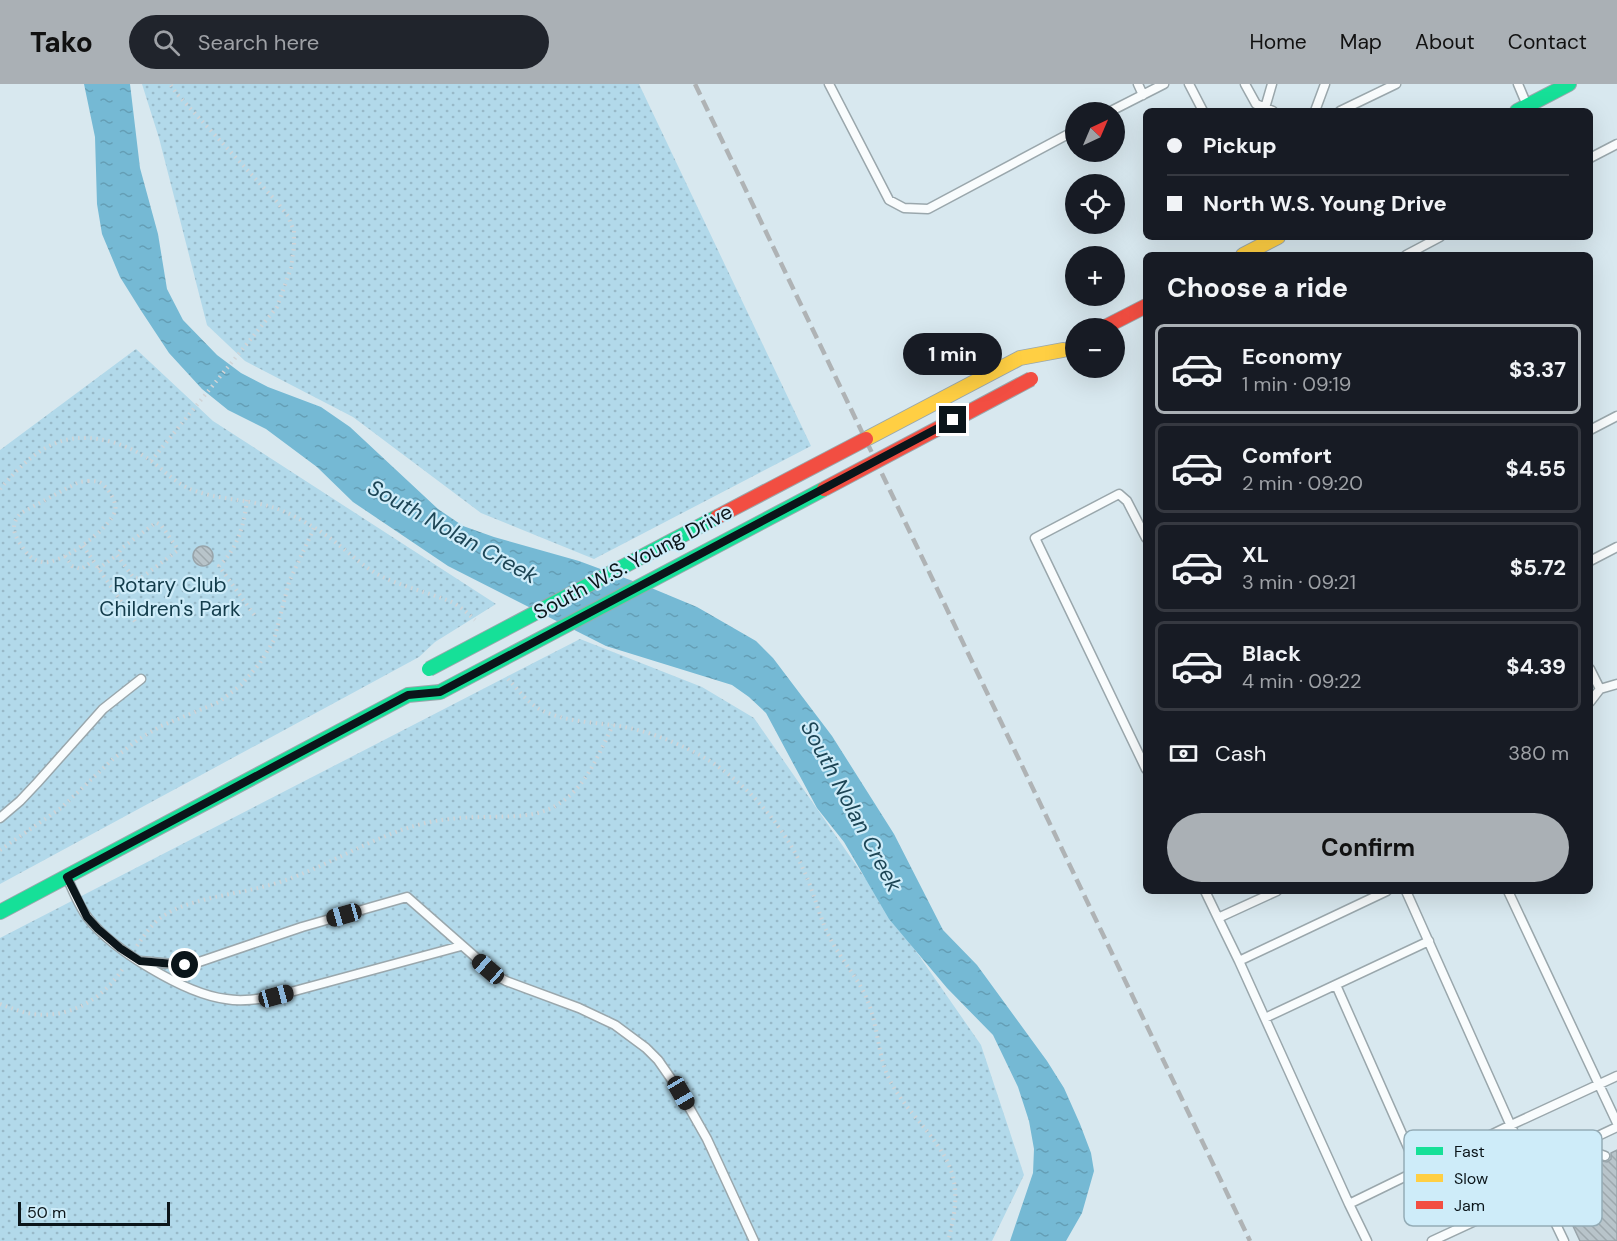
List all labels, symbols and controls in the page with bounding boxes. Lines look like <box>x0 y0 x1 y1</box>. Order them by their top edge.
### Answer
search box <box>129 15 549 69</box>
text: Tako <box>30 24 93 61</box>
icon: search <box>150 26 183 59</box>
text: Search here <box>198 28 319 57</box>
text: Home <box>1249 28 1307 56</box>
text: Map <box>1340 28 1382 56</box>
text: About <box>1415 28 1475 56</box>
text: Contact <box>1508 28 1587 56</box>
north arrow <box>1065 102 1125 162</box>
map controls <box>1065 102 1125 378</box>
text: Pickup <box>1203 131 1277 160</box>
button: locate <box>1065 174 1125 234</box>
text: North W.S. Young Drive <box>1203 189 1447 218</box>
button: + <box>1065 246 1125 306</box>
text: Choose a ride <box>1167 270 1348 305</box>
button: − <box>1065 318 1125 378</box>
callout: 1 min <box>904 333 1002 375</box>
text: 1 min <box>928 341 977 367</box>
icon: car <box>1170 342 1224 396</box>
text: Economy <box>1242 342 1342 371</box>
text: $3.37 <box>1509 355 1566 384</box>
text: 1 min · 09:19 <box>1242 371 1351 397</box>
route end <box>939 406 966 433</box>
icon: car <box>1170 441 1224 495</box>
text: Comfort <box>1242 441 1332 470</box>
text: $4.55 <box>1505 454 1566 483</box>
text: 2 min · 09:20 <box>1242 470 1363 496</box>
water label: South Nolan Creek <box>363 473 544 591</box>
street label: South W.S. Young Drive <box>529 498 737 626</box>
icon: car <box>1170 540 1224 594</box>
text: XL <box>1242 540 1269 569</box>
text: $5.72 <box>1510 553 1566 582</box>
text: 3 min · 09:21 <box>1242 569 1356 595</box>
park label: Rotary Club Children's Park <box>99 571 241 623</box>
icon: car <box>1170 639 1224 693</box>
text: Black <box>1242 639 1301 668</box>
text: $4.39 <box>1506 652 1566 681</box>
text: 4 min · 09:22 <box>1242 668 1361 694</box>
water label: South Nolan Creek <box>794 715 909 898</box>
icon: cash <box>1167 737 1200 770</box>
text: Cash <box>1215 739 1266 768</box>
text: 380 m <box>1508 740 1569 766</box>
button: Confirm <box>1167 813 1569 882</box>
car <box>324 901 364 929</box>
car <box>469 950 507 988</box>
route start <box>171 951 198 978</box>
car <box>256 983 296 1009</box>
car <box>664 1073 698 1113</box>
legend <box>1404 1130 1602 1226</box>
text: Fast <box>1454 1141 1485 1162</box>
text: Slow <box>1454 1168 1488 1189</box>
text: Jam <box>1454 1195 1485 1216</box>
scale bar <box>18 1199 170 1226</box>
text: 50 m <box>27 1202 66 1223</box>

